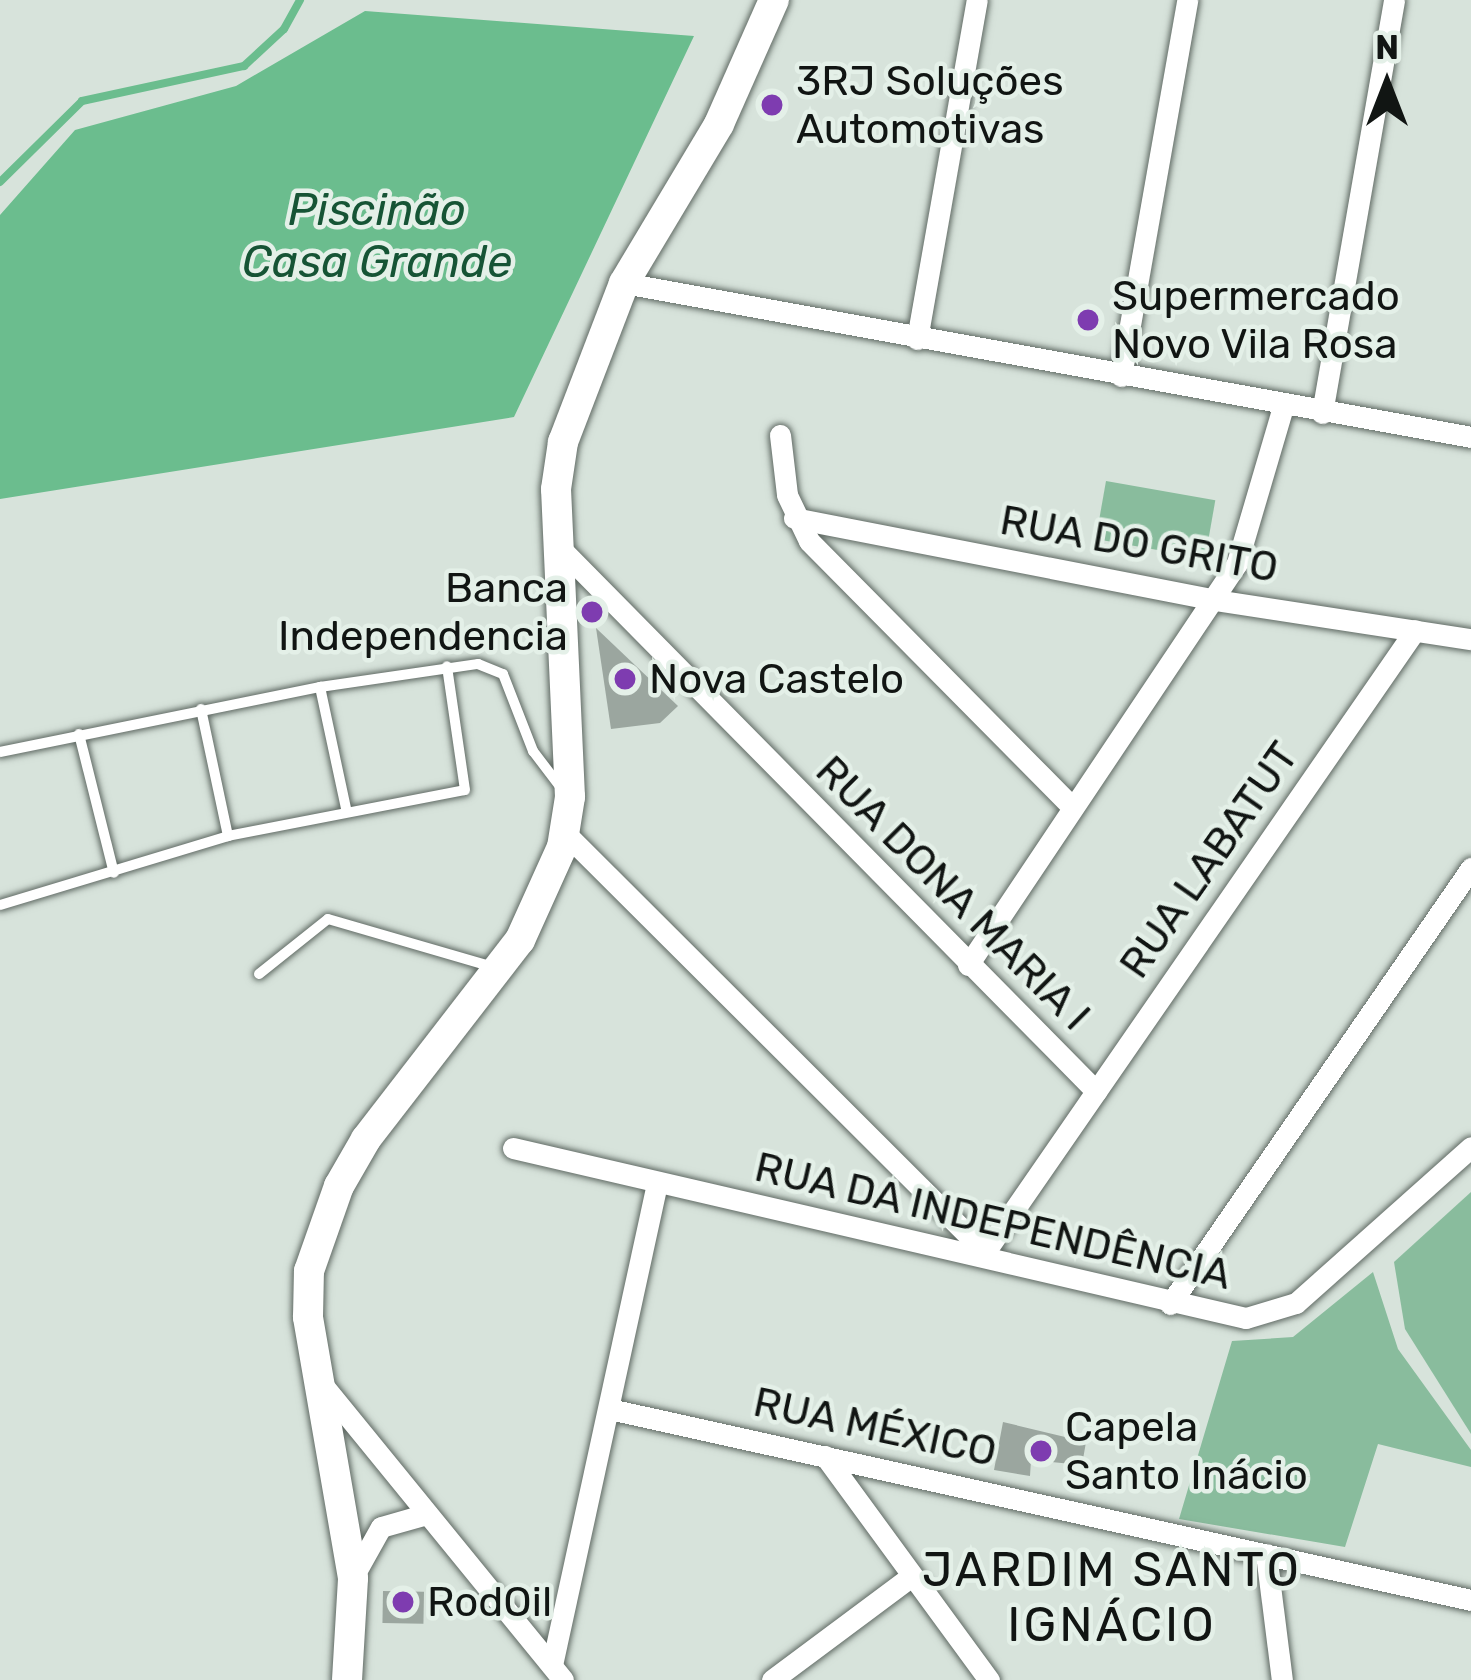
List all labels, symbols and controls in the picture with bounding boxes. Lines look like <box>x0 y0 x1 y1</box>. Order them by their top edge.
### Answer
north arrow <box>1327 24 1447 144</box>
text: N <box>1375 28 1399 67</box>
place label: 3RJ Soluções Automotivas <box>796 56 1064 154</box>
marker: 3RJ Soluções Automotivas <box>759 92 785 118</box>
water label: Piscinão Casa Grande <box>242 183 512 289</box>
place label: Supermercado Novo Vila Rosa <box>1112 271 1400 370</box>
marker: Supermercado Novo Vila Rosa <box>1075 307 1101 333</box>
street label: RUA DO GRITO <box>996 495 1282 593</box>
place label: Banca Independencia <box>278 563 568 662</box>
marker: Banca Independencia <box>579 599 605 625</box>
place label: Nova Castelo <box>649 654 904 704</box>
marker: Nova Castelo <box>612 666 638 692</box>
street label: RUA LABATUT <box>1109 732 1309 988</box>
street label: RUA DONA MARIA I <box>804 744 1102 1042</box>
street label: RUA DA INDEPENDÊNCIA <box>749 1141 1237 1301</box>
street label: RUA MÉXICO <box>748 1377 1002 1477</box>
place label: Capela Santo Inácio <box>1065 1402 1308 1500</box>
marker: Capela Santo Inácio <box>1028 1438 1054 1464</box>
district label: JARDIM SANTO IGNÁCIO <box>922 1540 1302 1653</box>
place label: RodOil <box>427 1577 552 1627</box>
marker: RodOil <box>390 1589 416 1615</box>

